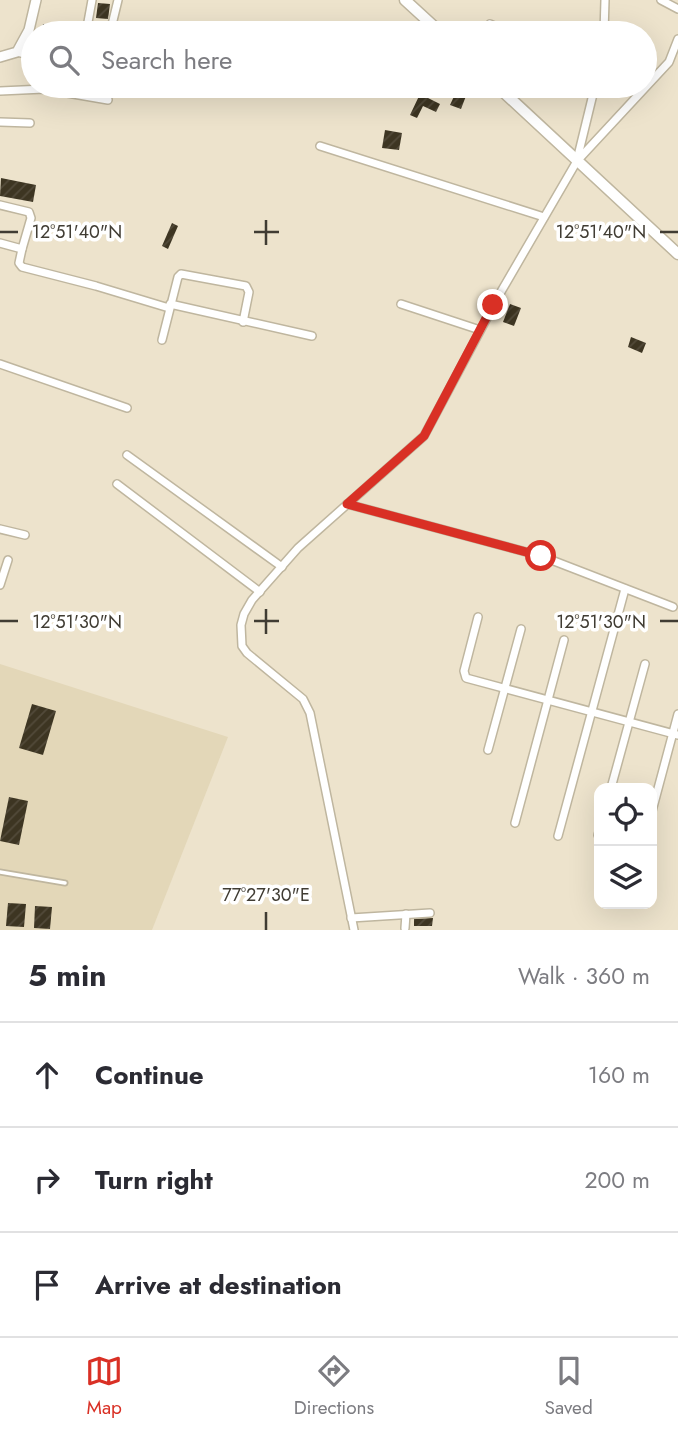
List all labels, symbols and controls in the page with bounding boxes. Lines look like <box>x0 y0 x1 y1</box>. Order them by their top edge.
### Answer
search box <box>21 21 657 98</box>
icon: search <box>45 41 83 79</box>
text: Search here <box>101 41 233 79</box>
text: 12°51'40"N <box>32 219 122 245</box>
text: 12°51'40"N <box>556 219 646 245</box>
route end <box>477 289 508 320</box>
route start <box>525 540 556 571</box>
text: 12°51'30"N <box>32 609 122 635</box>
text: 12°51'30"N <box>556 609 646 635</box>
map controls <box>594 783 657 909</box>
button: locate <box>594 783 657 846</box>
button: layers <box>594 846 657 909</box>
text: 77°27'30"E <box>222 882 310 908</box>
text: 5 min <box>28 954 106 997</box>
text: Walk · 360 m <box>518 959 650 993</box>
icon: ahead <box>28 1056 66 1094</box>
text: Continue <box>95 1056 204 1094</box>
text: 160 m <box>588 1058 650 1092</box>
icon: right <box>28 1161 66 1199</box>
text: Turn right <box>95 1161 213 1199</box>
text: 200 m <box>584 1163 650 1197</box>
icon: arrive <box>28 1266 66 1304</box>
text: Arrive at destination <box>95 1266 342 1304</box>
tab: Map <box>85 1352 123 1421</box>
tab: Directions <box>294 1352 374 1421</box>
tab: Saved <box>545 1352 593 1421</box>

